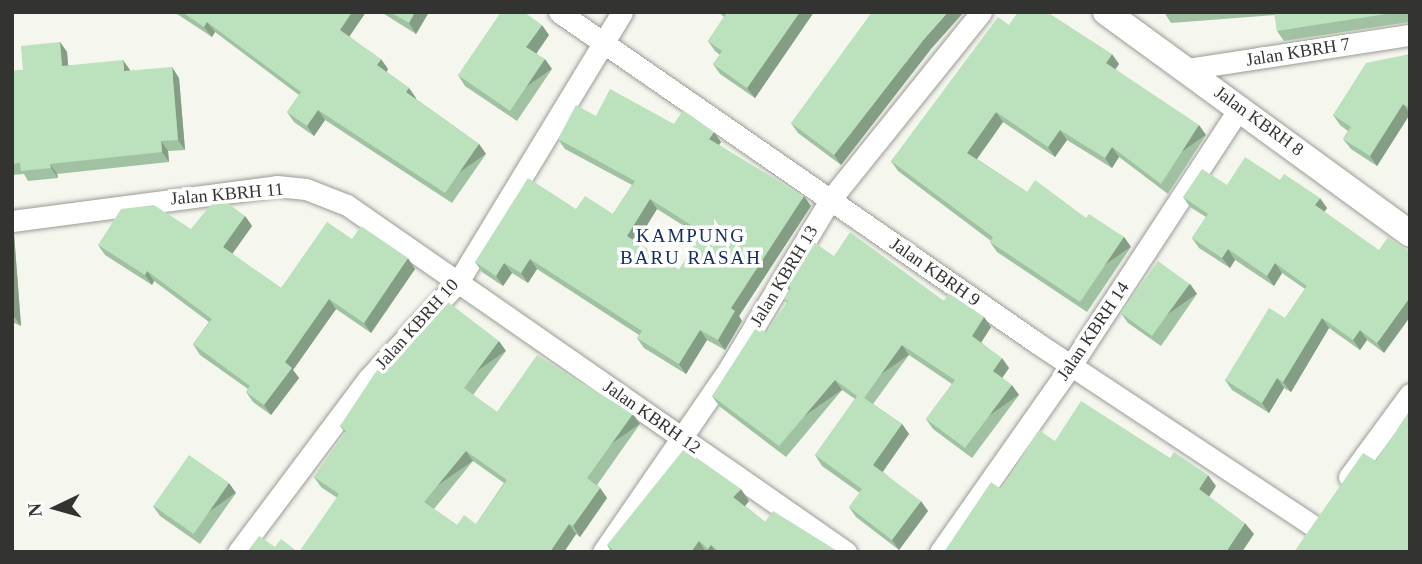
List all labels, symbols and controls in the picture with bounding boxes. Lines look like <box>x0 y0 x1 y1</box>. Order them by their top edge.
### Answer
street label: Jalan KBRH 7 <box>1241 33 1355 71</box>
street label: Jalan KBRH 8 <box>1207 79 1311 163</box>
street label: Jalan KBRH 11 <box>165 178 289 210</box>
street label: Jalan KBRH 13 <box>743 218 825 334</box>
district label: KAMPUNG BARU RASAH <box>625 225 757 269</box>
street label: Jalan KBRH 9 <box>883 231 987 313</box>
street label: Jalan KBRH 10 <box>368 271 466 377</box>
street label: Jalan KBRH 14 <box>1050 274 1136 388</box>
street label: Jalan KBRH 12 <box>596 373 708 461</box>
north arrow <box>21 473 91 543</box>
text: N <box>24 502 46 518</box>

